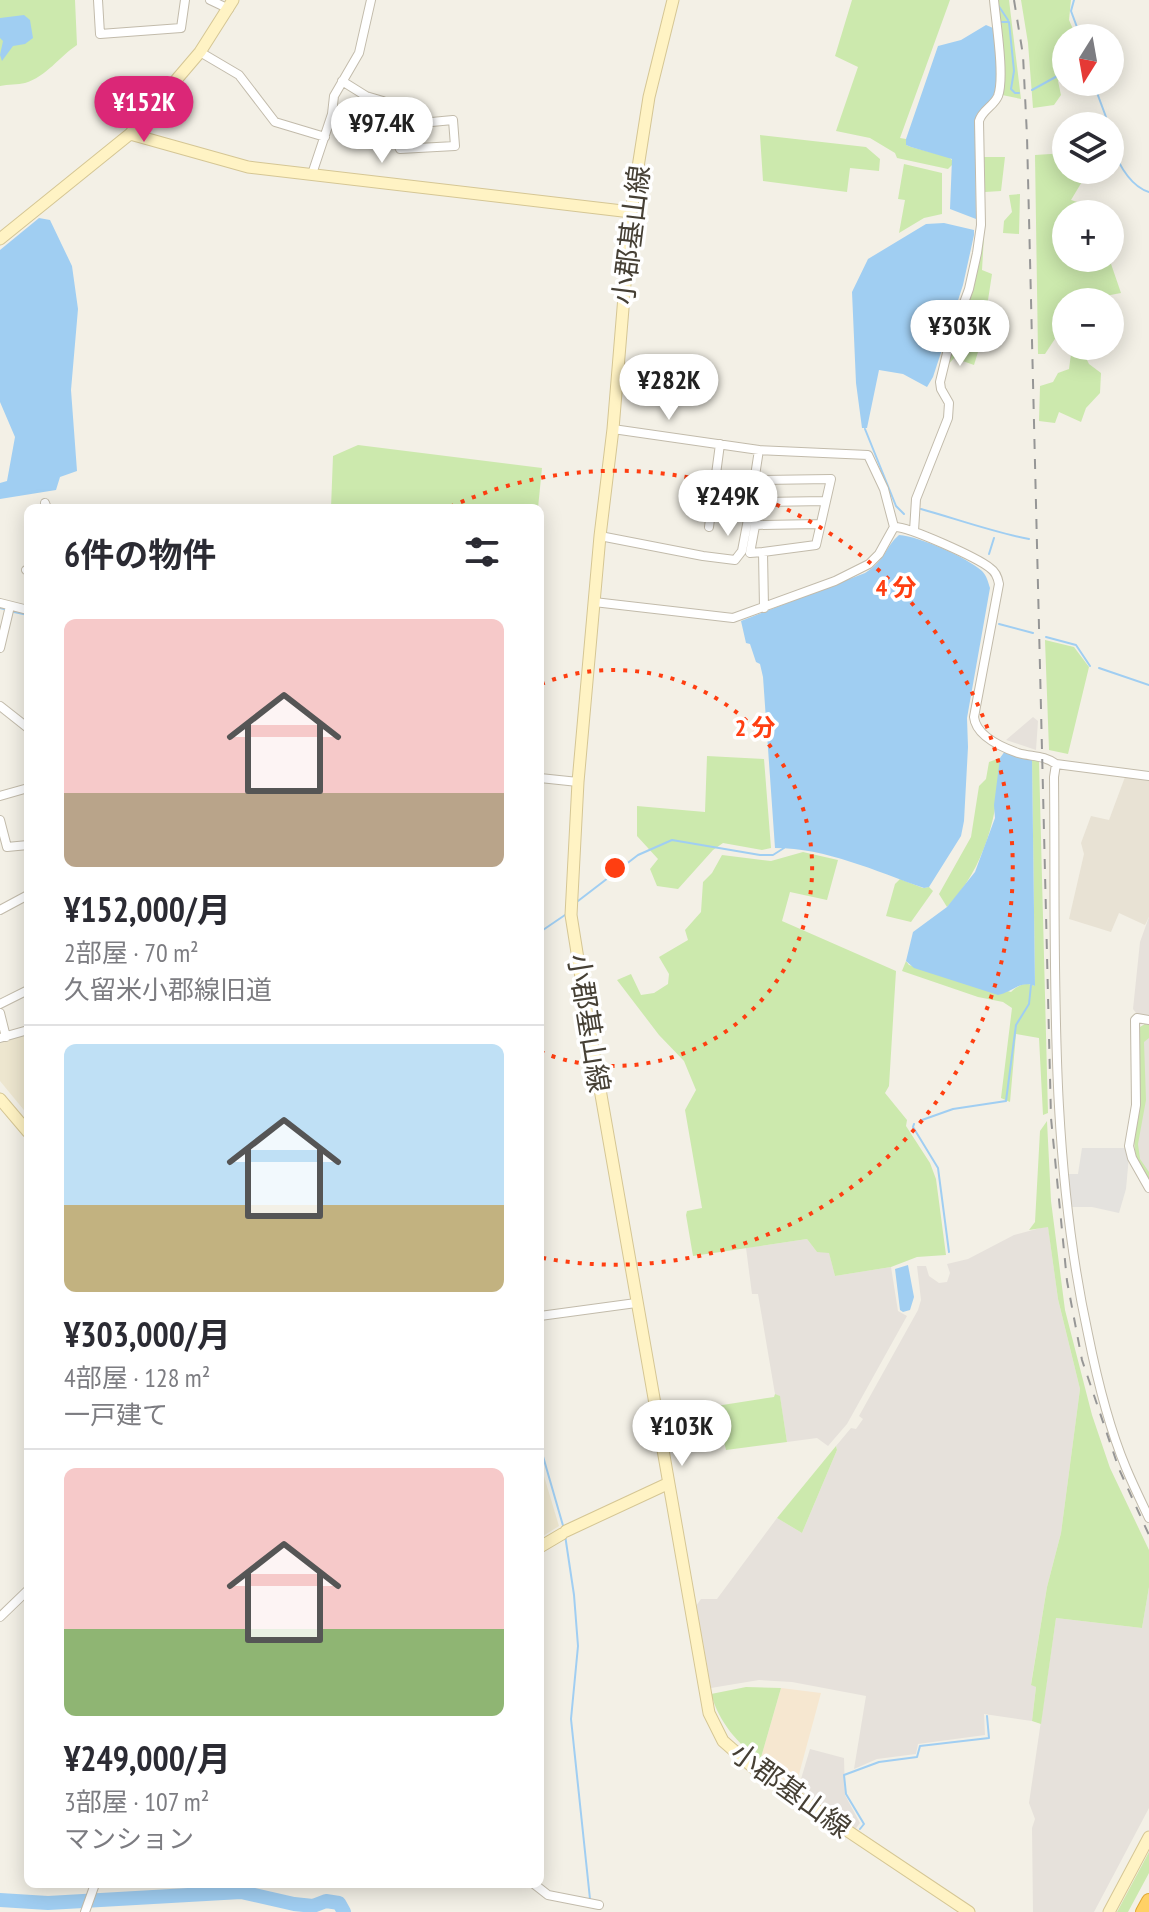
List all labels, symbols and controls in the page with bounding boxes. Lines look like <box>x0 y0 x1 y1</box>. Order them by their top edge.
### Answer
north arrow <box>1052 24 1124 96</box>
map controls <box>1052 24 1124 360</box>
pin: ¥152K <box>88 76 200 144</box>
text: ¥152K <box>112 85 176 118</box>
pin: ¥97.4K <box>317 97 447 165</box>
text: ¥97.4K <box>349 106 415 139</box>
button: layers <box>1052 112 1124 184</box>
street label: 小郡基山線 <box>604 163 657 307</box>
button: + <box>1052 200 1124 272</box>
button: − <box>1052 288 1124 360</box>
pin: ¥303K <box>904 300 1016 368</box>
text: ¥303K <box>928 309 992 342</box>
pin: ¥282K <box>613 354 725 422</box>
text: ¥282K <box>637 363 701 396</box>
pin: ¥249K <box>672 470 784 538</box>
text: ¥249K <box>696 479 760 512</box>
icon: filters <box>460 530 504 574</box>
text: 6件の物件 <box>64 532 216 576</box>
text: 4 分 <box>876 572 916 603</box>
icon: home <box>212 671 356 815</box>
text: 2 分 <box>735 712 775 743</box>
centre of rings <box>601 854 629 882</box>
text: ¥152,000/月 <box>64 887 231 931</box>
text: 2部屋 · 70 m² <box>64 936 199 969</box>
street label: 小郡基山線 <box>560 951 619 1095</box>
text: 久留米小郡線旧道 <box>64 973 272 1006</box>
icon: home <box>212 1096 356 1240</box>
text: ¥303,000/月 <box>64 1312 231 1356</box>
text: 4部屋 · 128 m² <box>64 1361 210 1394</box>
text: 一戸建て <box>64 1398 168 1431</box>
pin: ¥103K <box>626 1400 738 1468</box>
text: ¥103K <box>650 1409 714 1442</box>
icon: home <box>212 1520 356 1664</box>
street label: 小郡基山線 <box>724 1733 859 1846</box>
text: ¥249,000/月 <box>64 1736 231 1780</box>
text: 3部屋 · 107 m² <box>64 1785 209 1818</box>
text: マンション <box>64 1822 194 1855</box>

